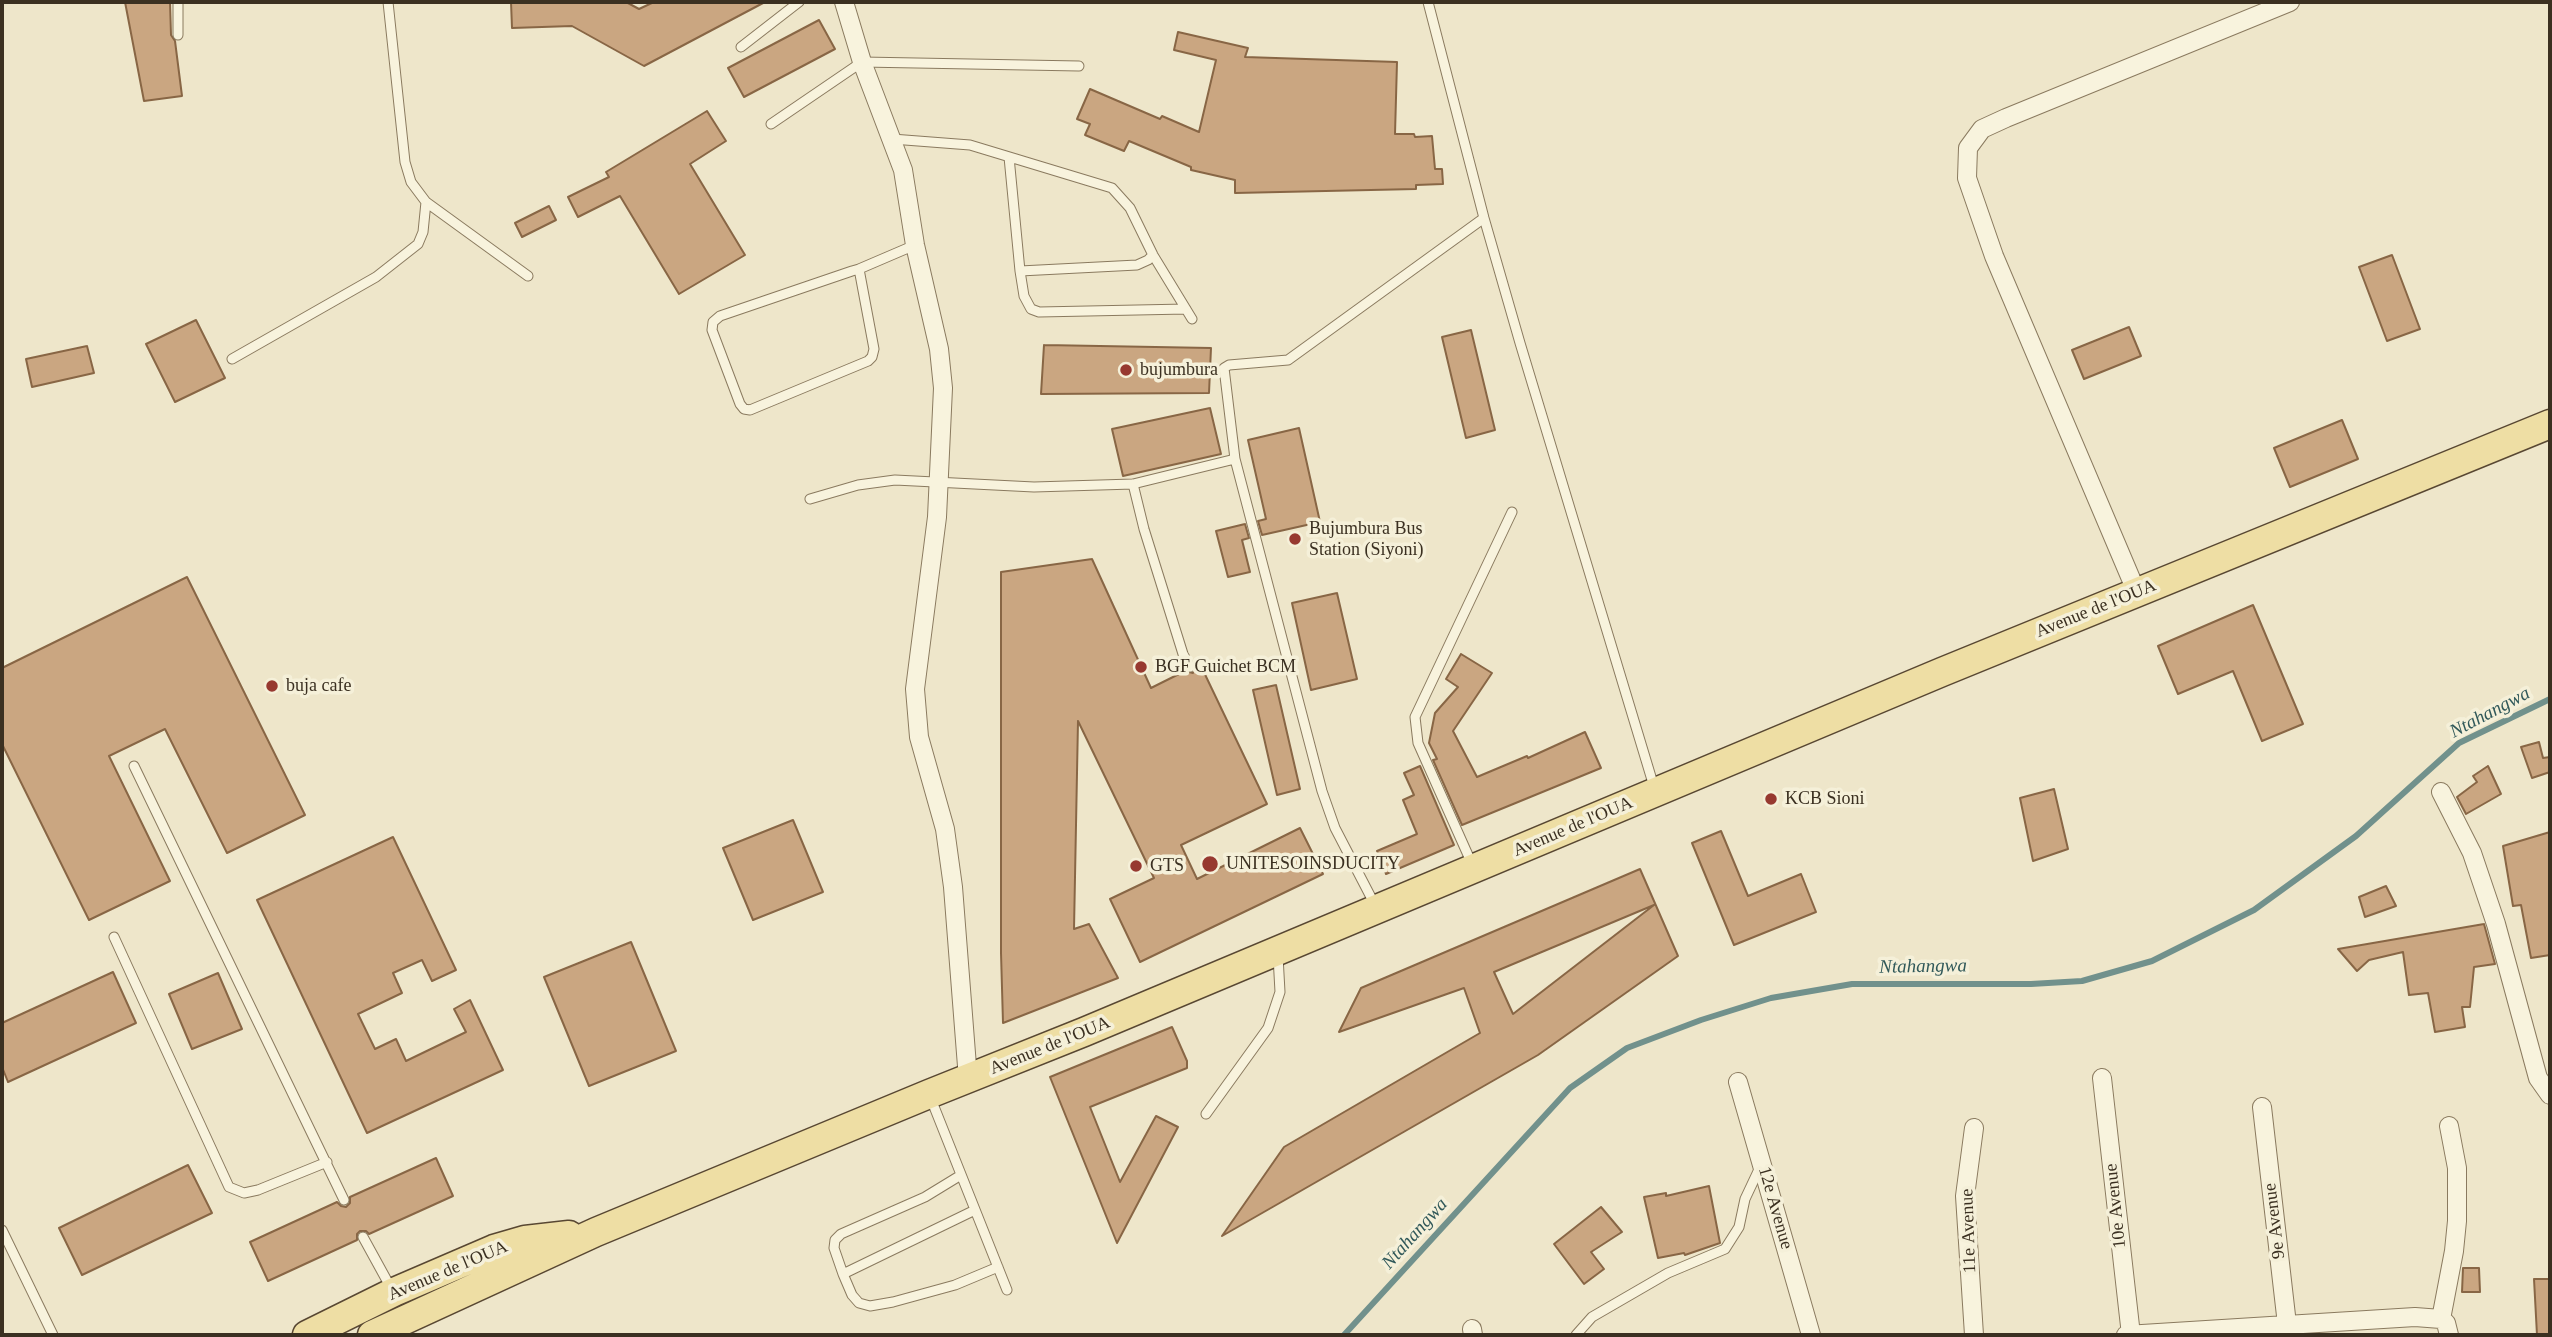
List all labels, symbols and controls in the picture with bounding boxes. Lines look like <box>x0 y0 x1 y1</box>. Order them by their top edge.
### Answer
place label: bujumbura <box>1140 359 1218 381</box>
marker: bujumbura <box>1118 362 1134 378</box>
place label: Bujumbura Bus Station (Siyoni) <box>1309 518 1424 560</box>
marker: Bujumbura Bus Station (Siyoni) <box>1287 531 1303 547</box>
street label: Avenue de l'OUA <box>2033 575 2159 643</box>
place label: BGF Guichet BCM <box>1155 656 1296 678</box>
marker: BGF Guichet BCM <box>1133 659 1149 675</box>
place label: buja cafe <box>286 675 351 697</box>
marker: buja cafe <box>264 678 280 694</box>
water label: Ntahangwa <box>2446 682 2534 744</box>
place label: KCB Sioni <box>1785 788 1865 810</box>
marker: KCB Sioni <box>1763 791 1779 807</box>
street label: Avenue de l'OUA <box>1510 792 1636 862</box>
place label: UNITESOINSDUCITY <box>1226 853 1400 875</box>
marker: UNITESOINSDUCITY <box>1200 854 1220 874</box>
place label: GTS <box>1150 855 1184 877</box>
marker: GTS <box>1128 858 1144 874</box>
water label: Ntahangwa <box>1879 955 1967 979</box>
street label: Avenue de l'OUA <box>987 1012 1113 1080</box>
street label: 10e Avenue <box>2101 1163 2131 1249</box>
street label: 12e Avenue <box>1753 1164 1797 1252</box>
street label: 9e Avenue <box>2260 1182 2290 1260</box>
street label: 11e Avenue <box>1957 1188 1981 1274</box>
water label: Ntahangwa <box>1377 1194 1453 1274</box>
street label: Avenue de l'OUA <box>385 1236 511 1306</box>

